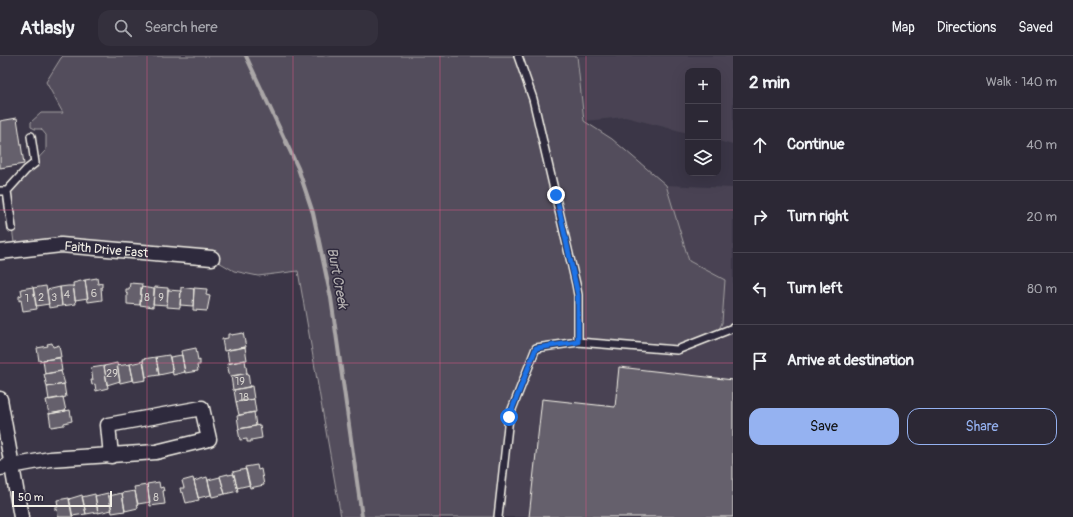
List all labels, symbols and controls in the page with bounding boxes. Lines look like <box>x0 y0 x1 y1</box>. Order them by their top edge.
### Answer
search box <box>98 10 378 46</box>
text: Atlasly <box>20 16 74 40</box>
icon: search <box>112 17 134 39</box>
text: Search here <box>144 18 218 37</box>
text: Map <box>892 19 915 36</box>
text: Directions <box>937 19 996 36</box>
text: Saved <box>1018 19 1053 36</box>
map controls <box>685 68 721 176</box>
button: + <box>685 68 721 104</box>
text: 2 min <box>749 72 790 93</box>
text: Walk · 140 m <box>986 74 1057 90</box>
button: − <box>685 104 721 140</box>
icon: ahead <box>749 134 771 156</box>
text: Continue <box>787 135 845 154</box>
text: 40 m <box>1026 137 1057 153</box>
button: layers <box>685 140 721 176</box>
route end <box>547 186 565 204</box>
icon: right <box>749 206 771 228</box>
text: Turn right <box>787 207 848 226</box>
text: 20 m <box>1026 209 1057 225</box>
street label: Faith Drive East <box>64 238 150 262</box>
water label: Burt Creek <box>323 246 352 311</box>
icon: left <box>749 278 771 300</box>
text: Turn left <box>787 279 843 298</box>
text: 80 m <box>1027 281 1057 297</box>
house number: 6 <box>91 287 97 300</box>
house number: 4 <box>64 288 71 301</box>
house number: 2 <box>38 291 44 304</box>
house number: 3 <box>51 291 57 304</box>
house number: 8 <box>144 291 150 304</box>
house number: 9 <box>158 291 164 304</box>
house number: 1 <box>25 292 29 305</box>
icon: arrive <box>749 350 771 372</box>
text: Arrive at destination <box>787 351 914 370</box>
house number: 29 <box>106 367 118 380</box>
house number: 19 <box>235 375 245 388</box>
house number: 18 <box>239 391 249 404</box>
route start <box>500 408 518 426</box>
button: Save <box>749 408 899 445</box>
button: Share <box>907 408 1057 445</box>
scale bar <box>12 489 112 508</box>
text: 50 m <box>18 491 44 504</box>
house number: 8 <box>153 491 159 504</box>

